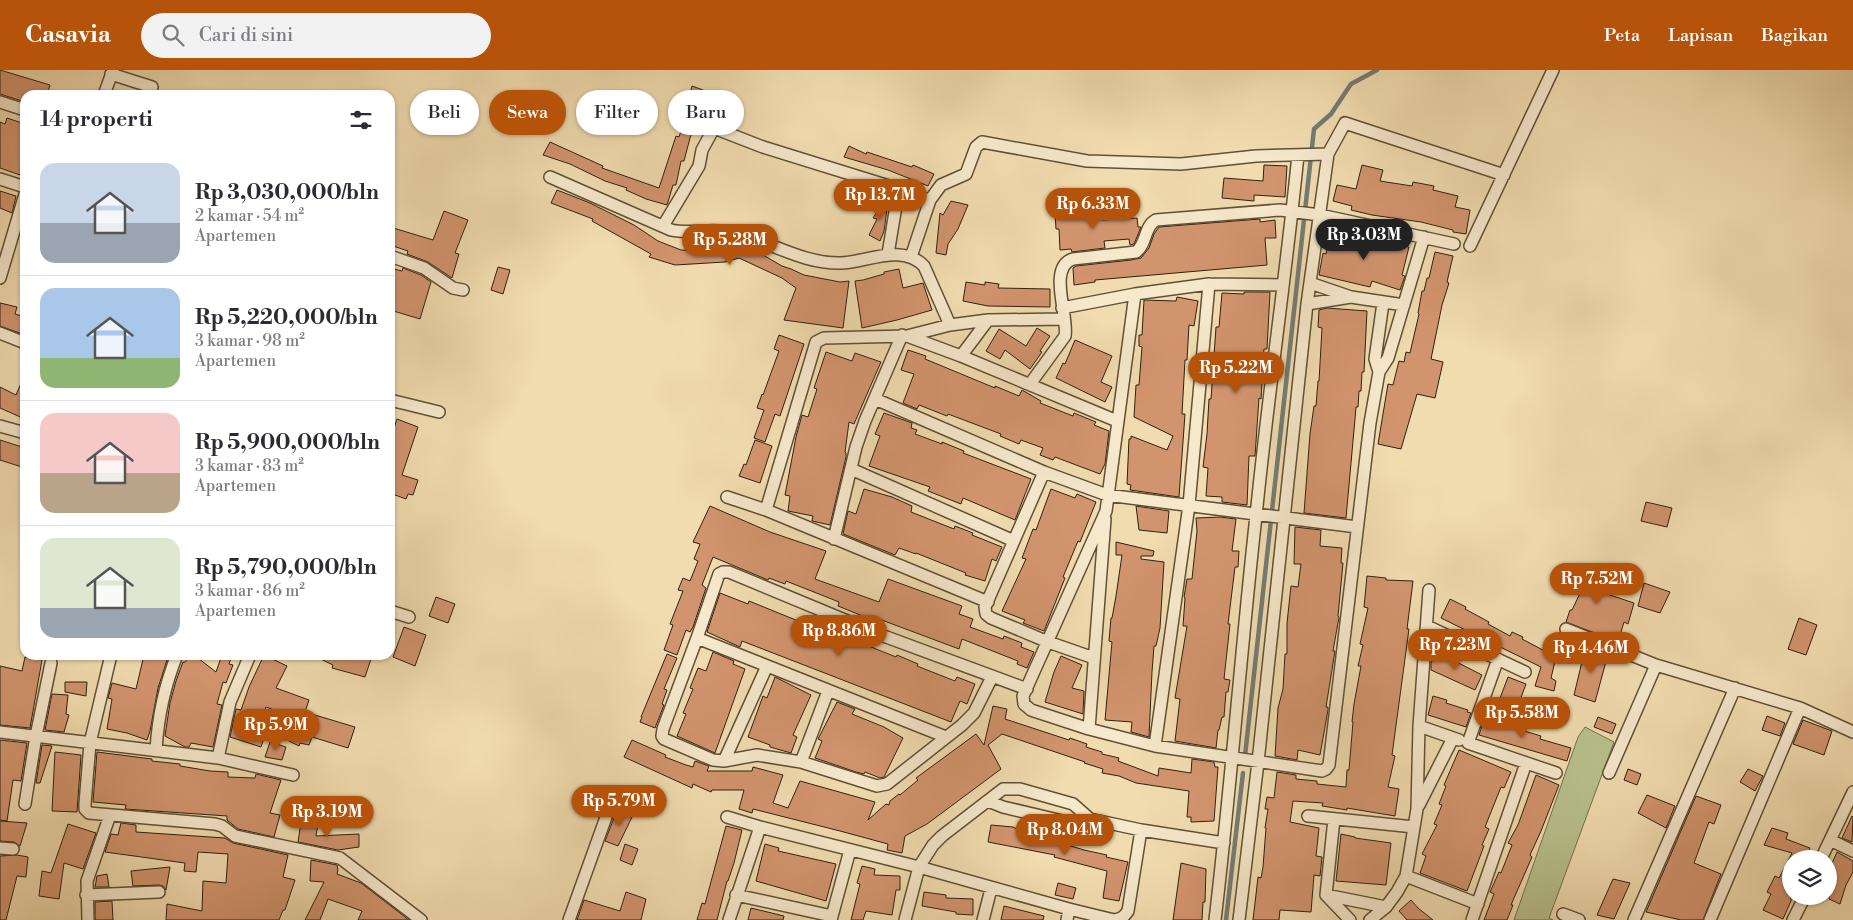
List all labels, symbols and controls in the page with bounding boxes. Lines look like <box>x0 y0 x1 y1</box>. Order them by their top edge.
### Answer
search box <box>141 13 491 58</box>
text: Casavia <box>25 20 111 50</box>
icon: search <box>159 21 187 49</box>
text: Cari di sini <box>199 23 293 47</box>
text: Peta <box>1604 24 1640 47</box>
text: Lapisan <box>1668 24 1733 47</box>
text: Bagikan <box>1761 24 1828 47</box>
chip: Beli <box>410 90 479 135</box>
chip: Sewa <box>489 90 566 135</box>
chip: Filter <box>576 90 658 135</box>
chip: Baru <box>668 90 744 135</box>
icon: filters <box>347 106 375 134</box>
text: 14 properti <box>40 107 153 133</box>
pin: Rp 13.7M <box>828 178 932 221</box>
text: Rp 3,030,000/bln <box>195 180 379 206</box>
icon: home <box>80 183 140 243</box>
text: Rp 13.7M <box>845 185 915 205</box>
pin: Rp 6.33M <box>1041 188 1145 230</box>
text: Rp 6.33M <box>1056 194 1130 214</box>
text: 2 kamar · 54 m² <box>195 206 304 226</box>
pin: Rp 3.03M <box>1312 218 1416 261</box>
pin: Rp 5.28M <box>678 224 782 266</box>
text: Rp 3.03M <box>1327 225 1401 245</box>
text: Apartemen <box>195 226 276 246</box>
text: Rp 5.28M <box>693 230 767 250</box>
text: Rp 5,220,000/bln <box>195 305 378 331</box>
icon: home <box>80 308 140 368</box>
text: 3 kamar · 98 m² <box>195 331 305 351</box>
text: Apartemen <box>195 351 276 371</box>
pin: Rp 5.22M <box>1184 352 1288 394</box>
text: Rp 5.22M <box>1199 358 1273 378</box>
text: Rp 5,900,000/bln <box>195 430 380 456</box>
icon: home <box>80 433 140 493</box>
text: 3 kamar · 83 m² <box>195 456 304 476</box>
text: Apartemen <box>195 476 276 496</box>
text: Rp 5,790,000/bln <box>195 555 377 581</box>
icon: home <box>80 558 140 618</box>
pin: Rp 7.52M <box>1545 562 1649 605</box>
text: Rp 7.52M <box>1561 569 1633 589</box>
text: 3 kamar · 86 m² <box>195 581 305 601</box>
text: Apartemen <box>195 601 276 621</box>
pin: Rp 8.86M <box>787 614 891 657</box>
text: Rp 8.86M <box>802 621 876 641</box>
pin: Rp 7.23M <box>1403 628 1507 671</box>
pin: Rp 4.46M <box>1539 632 1643 674</box>
text: Rp 7.23M <box>1419 635 1491 655</box>
text: Rp 4.46M <box>1553 638 1629 658</box>
pin: Rp 5.58M <box>1470 696 1574 739</box>
text: Rp 5.58M <box>1485 703 1559 723</box>
pin: Rp 5.9M <box>230 708 322 751</box>
text: Rp 5.9M <box>244 715 308 735</box>
pin: Rp 5.79M <box>567 784 671 827</box>
text: Rp 5.79M <box>583 791 655 811</box>
pin: Rp 3.19M <box>275 796 379 838</box>
text: Rp 3.19M <box>291 802 363 822</box>
pin: Rp 8.04M <box>1013 814 1117 856</box>
text: Rp 8.04M <box>1027 820 1103 840</box>
map controls <box>1782 850 1837 905</box>
button: layers <box>1782 850 1837 905</box>

